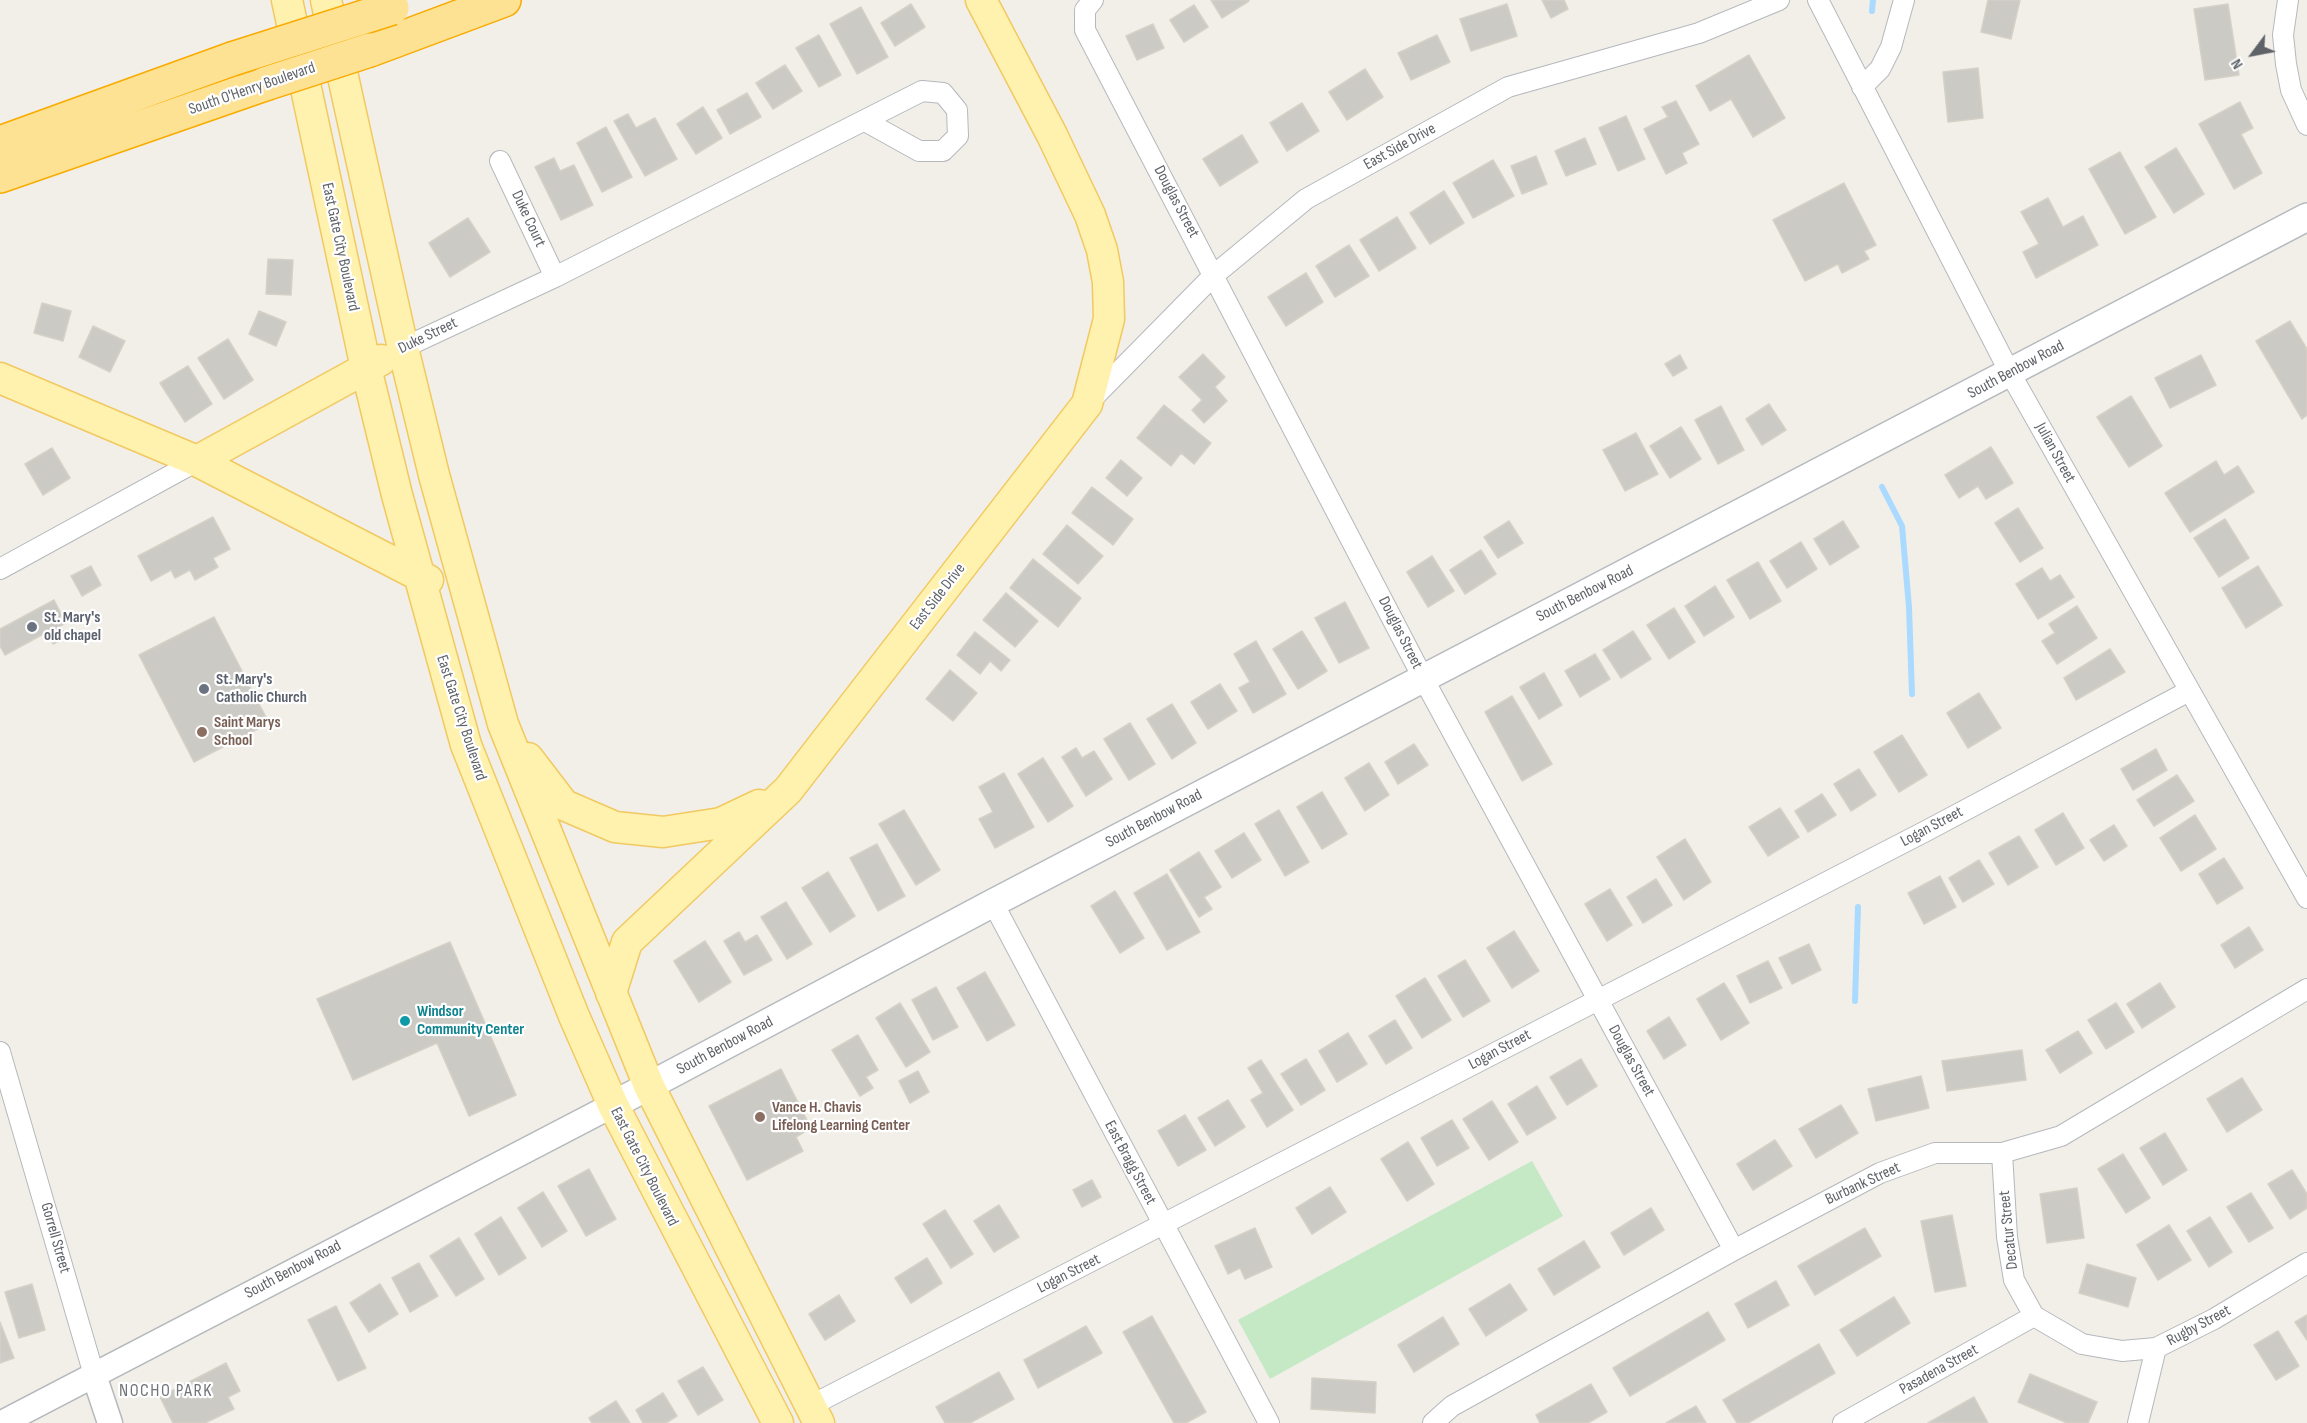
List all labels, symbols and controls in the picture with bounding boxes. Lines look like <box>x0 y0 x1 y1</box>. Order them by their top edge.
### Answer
north arrow <box>2223 24 2283 84</box>
text: N <box>2227 55 2248 72</box>
street label: South O'Henry Boulevard <box>186 58 318 120</box>
street label: East Side Drive <box>1361 119 1439 175</box>
street label: Douglas Street <box>1149 163 1203 241</box>
street label: East Gate City Boulevard <box>317 181 363 313</box>
street label: Duke Court <box>507 188 549 250</box>
street label: Duke Street <box>395 314 461 358</box>
street label: South Benbow Road <box>1965 337 2067 403</box>
street label: Julian Street <box>2031 420 2079 486</box>
street label: East Side Drive <box>906 560 970 634</box>
street label: South Benbow Road <box>1533 561 1637 627</box>
street label: Douglas Street <box>1374 594 1426 672</box>
place label: St. Mary's old chapel <box>44 608 101 646</box>
marker: St. Mary's old chapel <box>25 620 39 634</box>
street label: East Gate City Boulevard <box>432 653 490 783</box>
place label: St. Mary's Catholic Church <box>216 670 307 708</box>
marker: St. Mary's Catholic Church <box>197 682 211 696</box>
place label: Saint Marys School <box>214 713 281 751</box>
marker: Saint Marys School <box>195 725 209 739</box>
street label: South Benbow Road <box>1103 786 1205 852</box>
street label: Logan Street <box>1898 803 1966 851</box>
place label: Windsor Community Center <box>417 1002 524 1040</box>
street label: South Benbow Road <box>674 1013 776 1079</box>
marker: Windsor Community Center <box>398 1014 412 1028</box>
street label: Douglas Street <box>1604 1022 1658 1100</box>
street label: Logan Street <box>1466 1026 1534 1074</box>
place label: Vance H. Chavis Lifelong Learning Center <box>772 1098 910 1136</box>
street label: East Gate City Boulevard <box>606 1104 682 1230</box>
marker: Vance H. Chavis Lifelong Learning Center <box>753 1110 767 1124</box>
street label: East Bragg Street <box>1100 1118 1160 1208</box>
street label: Burbank Street <box>1822 1158 1904 1210</box>
street label: Decatur Street <box>1995 1190 2023 1270</box>
street label: Gorrell Street <box>36 1201 74 1275</box>
street label: South Benbow Road <box>242 1237 344 1303</box>
street label: Logan Street <box>1034 1250 1104 1298</box>
street label: Rugby Street <box>2164 1301 2234 1351</box>
street label: Pasadena Street <box>1896 1341 1982 1399</box>
district label: NOCHO PARK <box>119 1380 213 1402</box>

